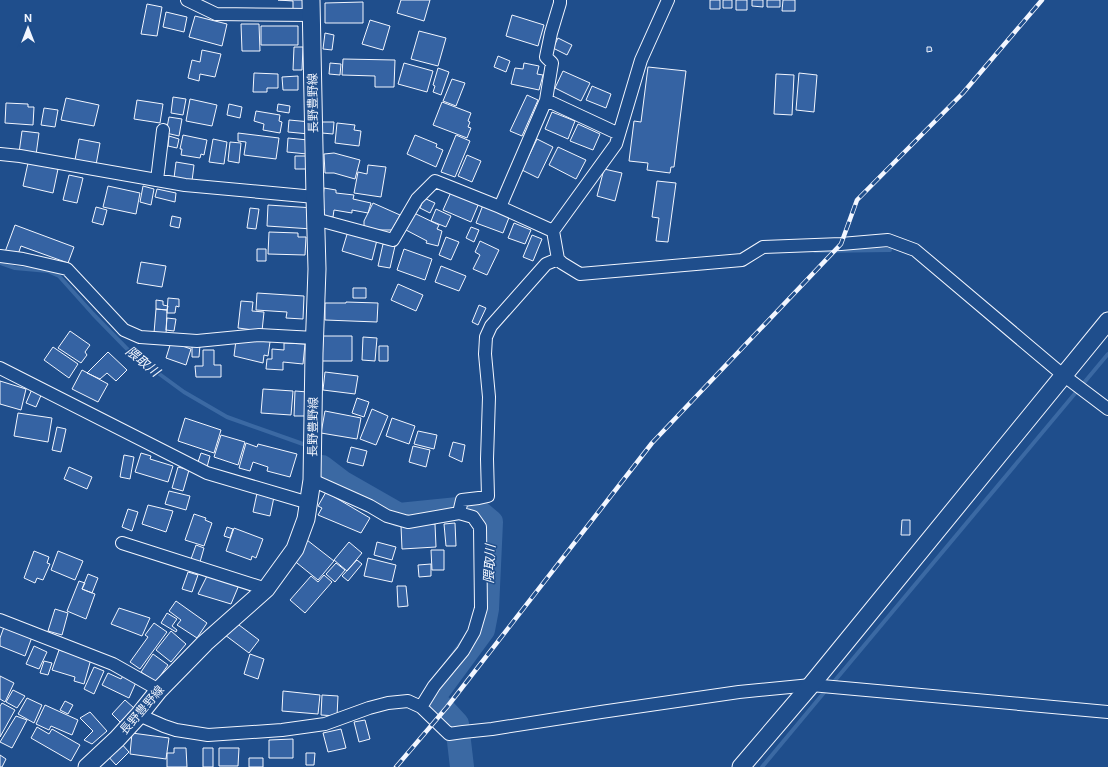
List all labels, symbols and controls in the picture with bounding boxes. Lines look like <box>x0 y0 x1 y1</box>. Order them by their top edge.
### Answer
north arrow <box>8 8 48 48</box>
text: N <box>24 11 32 25</box>
street label: 長野豊野線 <box>304 73 322 133</box>
water label: 隈取川 <box>122 343 165 382</box>
street label: 長野豊野線 <box>304 397 322 457</box>
water label: 隈取川 <box>480 542 499 584</box>
street label: 長野豊野線 <box>116 682 168 738</box>

